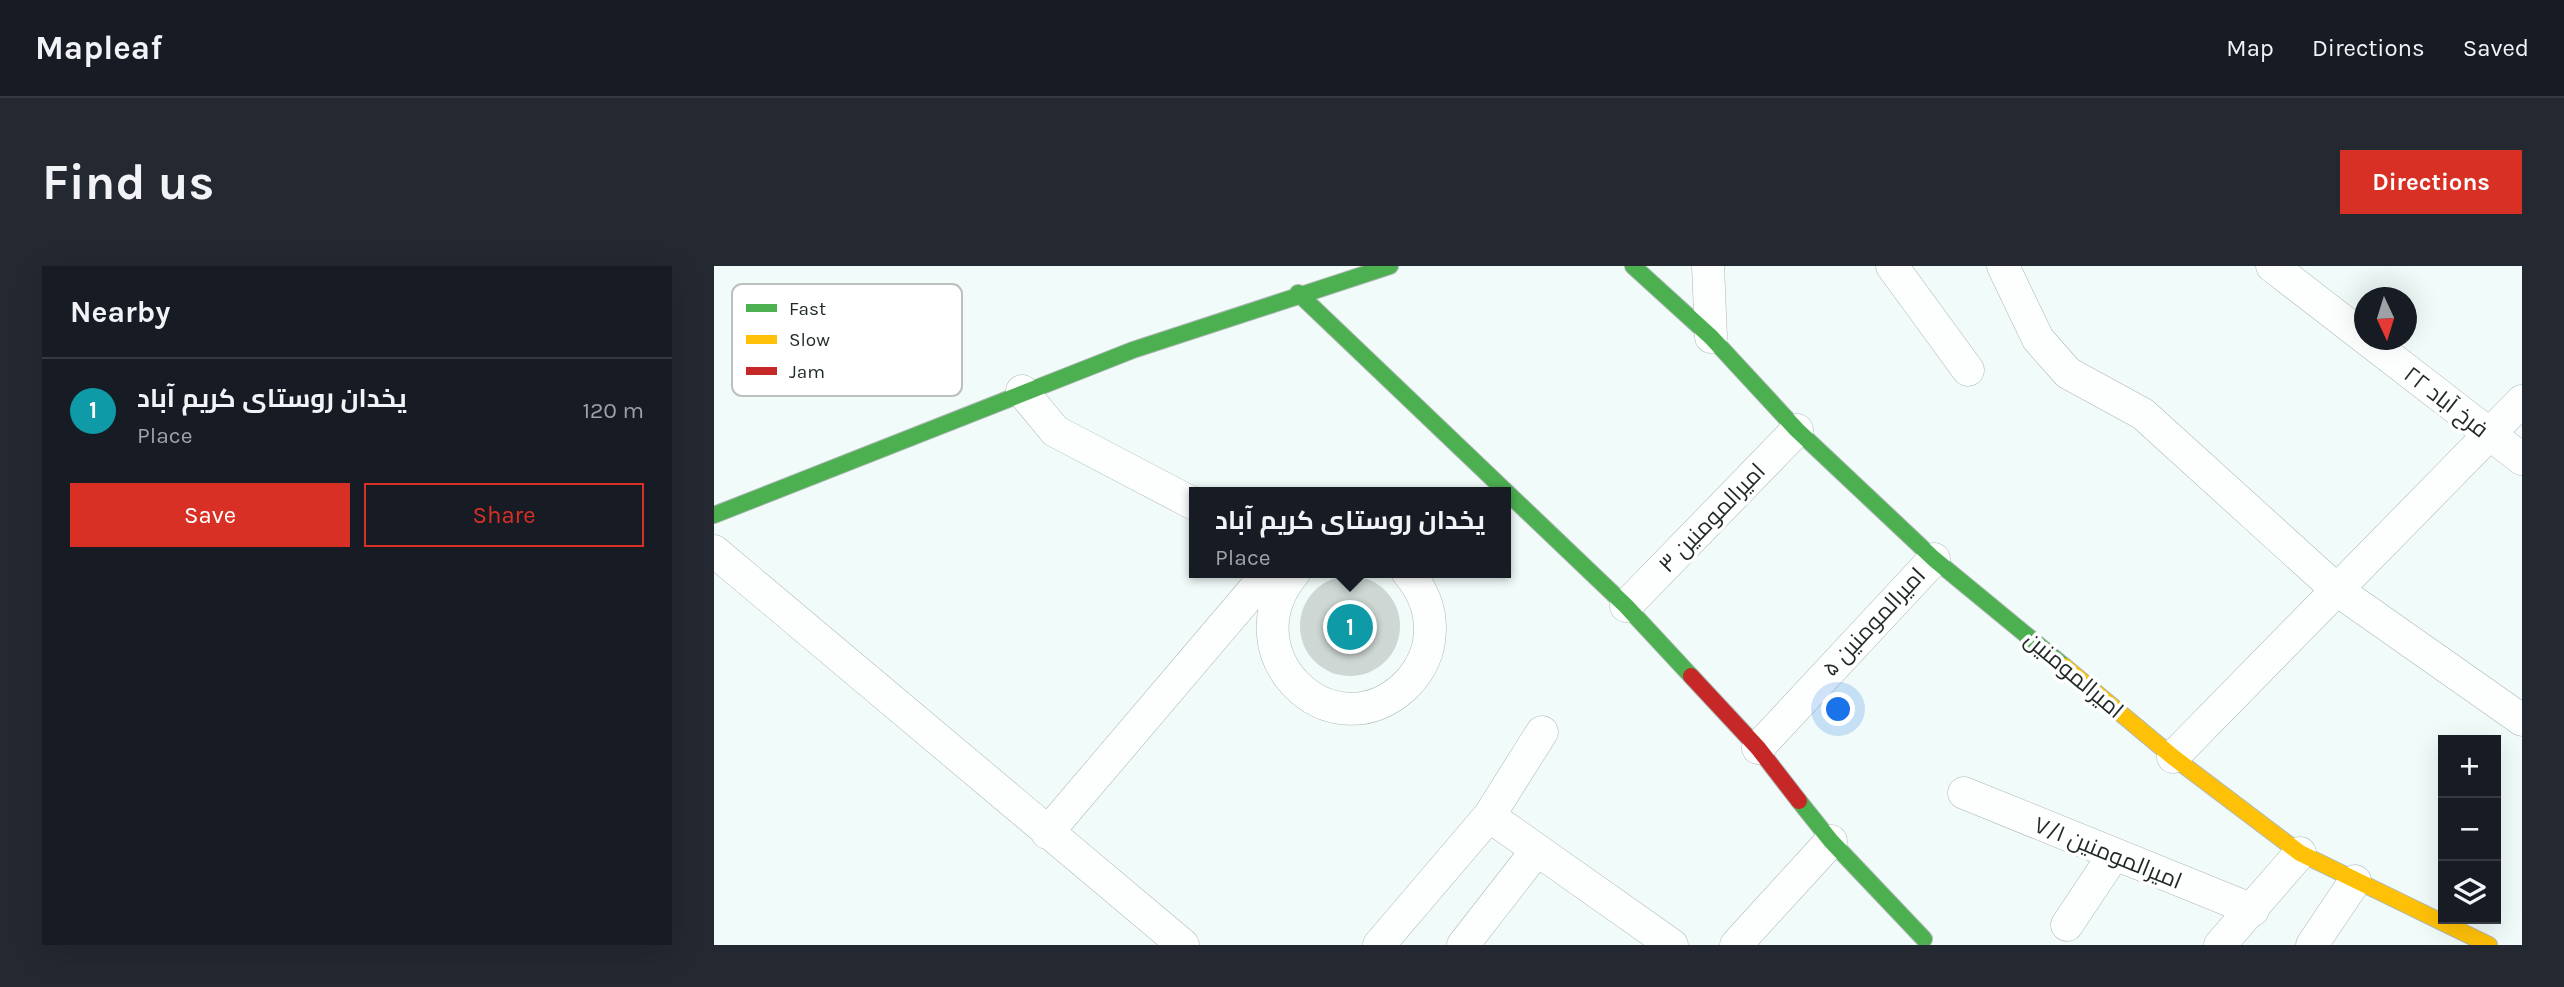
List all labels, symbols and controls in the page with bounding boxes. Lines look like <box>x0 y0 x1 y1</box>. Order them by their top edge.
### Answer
text: Mapleaf <box>35 29 162 67</box>
text: Map <box>2226 34 2274 62</box>
text: Directions <box>2312 34 2425 62</box>
text: Saved <box>2463 34 2529 62</box>
button: Directions <box>2340 150 2522 214</box>
text: Find us <box>42 154 214 211</box>
legend <box>732 284 962 396</box>
north arrow <box>2354 287 2417 350</box>
text: Nearby <box>70 294 170 330</box>
text: Fast <box>789 298 826 320</box>
text: Slow <box>789 329 830 351</box>
text: Jam <box>789 361 825 383</box>
street label: فرخ آباد ۲۲ <box>2397 361 2494 445</box>
text: یخدان روستای کریم آباد <box>137 383 407 414</box>
text: 1 <box>89 397 97 424</box>
text: 120 m <box>582 397 644 424</box>
text: Place <box>137 422 193 449</box>
street label: امیرالمومنین ۳ <box>1653 458 1771 578</box>
button: Save <box>70 483 350 547</box>
button: Share <box>364 483 644 547</box>
popup <box>1189 487 1511 578</box>
text: یخدان روستای کریم آباد <box>1215 505 1485 536</box>
text: Place <box>1215 544 1271 571</box>
street label: امیرالمومنین ۵ <box>1817 562 1931 682</box>
pin: 1 <box>1327 601 1373 653</box>
street label: امیرالمومنین <box>2019 626 2129 724</box>
your location <box>1821 692 1855 726</box>
map controls <box>2438 735 2501 924</box>
button: + <box>2438 735 2501 798</box>
button: − <box>2438 798 2501 861</box>
street label: امیرالمومنین ۷/۱ <box>2030 811 2186 895</box>
button: layers <box>2438 861 2501 924</box>

